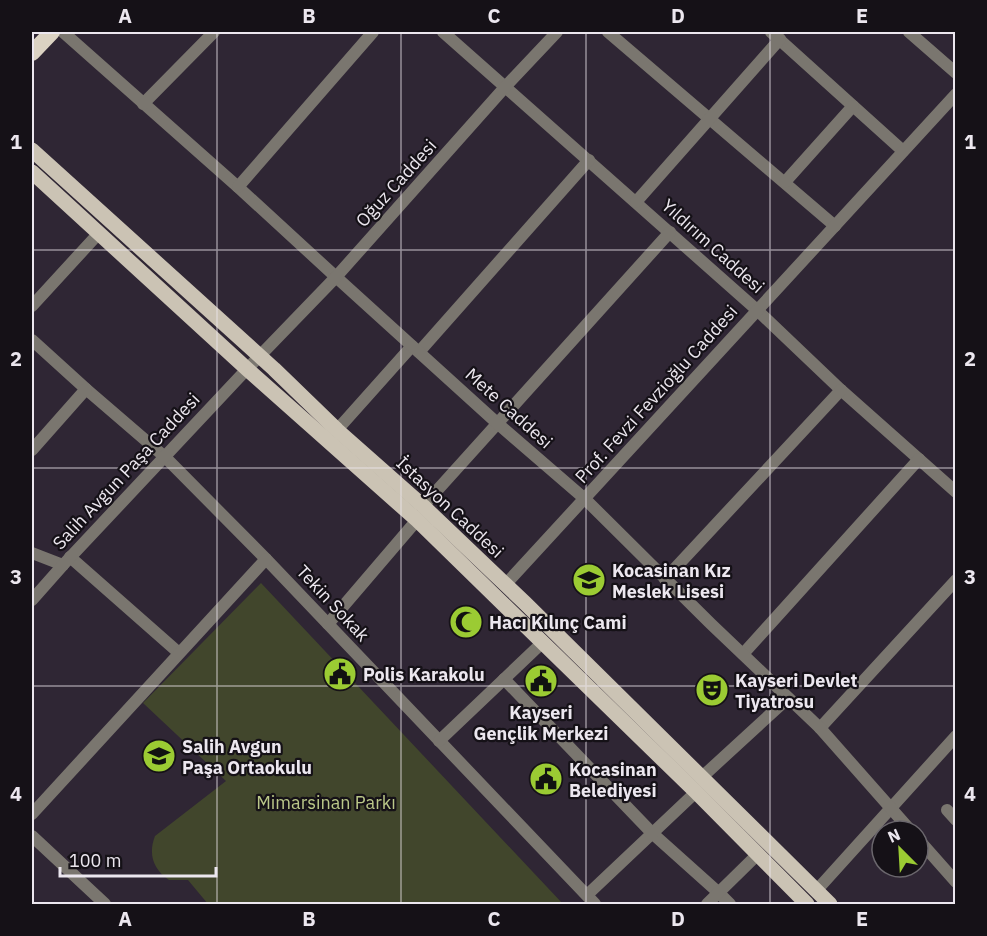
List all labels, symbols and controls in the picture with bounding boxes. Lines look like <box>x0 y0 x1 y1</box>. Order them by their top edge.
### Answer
text: A <box>118 2 132 29</box>
text: B <box>302 2 316 29</box>
text: C <box>487 2 501 29</box>
text: D <box>671 2 685 29</box>
text: E <box>856 2 868 29</box>
text: 1 <box>10 128 22 155</box>
text: 1 <box>964 128 976 155</box>
street label: Oğuz Caddesi <box>351 134 441 232</box>
street label: Yıldırım Caddesi <box>657 194 769 298</box>
street label: Prof. Fevzi Fevzioğlu Caddesi <box>570 300 742 488</box>
text: 2 <box>10 345 22 372</box>
text: 2 <box>964 345 976 372</box>
street label: Mete Caddesi <box>461 363 557 453</box>
street label: Salih Avgun Paşa Caddesi <box>47 388 205 554</box>
street label: İstasyon Caddesi <box>392 451 508 563</box>
place label: Kocasinan Kız Meslek Lisesi <box>612 559 731 603</box>
street label: Tekin Sokak <box>292 560 375 647</box>
school or university icon: Kocasinan Kız Meslek Lisesi <box>571 562 607 598</box>
text: 3 <box>10 563 22 590</box>
text: 3 <box>964 563 976 590</box>
mosque icon: Hacı Kılınç Cami <box>448 604 484 640</box>
place label: Hacı Kılınç Cami <box>489 611 627 634</box>
public building icon: Polis Karakolu <box>322 656 358 692</box>
place label: Polis Karakolu <box>363 663 485 686</box>
public building icon: Kayseri Gençlik Merkezi <box>523 663 559 699</box>
place label: Kayseri Devlet Tiyatrosu <box>735 669 857 713</box>
theatre icon: Kayseri Devlet Tiyatrosu <box>694 672 730 708</box>
place label: Kayseri Gençlik Merkezi <box>474 701 608 745</box>
place label: Salih Avgun Paşa Ortaokulu <box>182 735 312 779</box>
school or university icon: Salih Avgun Paşa Ortaokulu <box>141 738 177 774</box>
place label: Kocasinan Belediyesi <box>569 758 657 802</box>
public building icon: Kocasinan Belediyesi <box>528 761 564 797</box>
text: 4 <box>10 780 22 807</box>
text: 4 <box>964 780 976 807</box>
park label: Mimarsinan Parkı <box>256 791 396 814</box>
north arrow <box>870 819 930 879</box>
text: N <box>885 824 903 847</box>
scale bar <box>60 840 216 878</box>
text: 100 m <box>69 849 121 872</box>
text: A <box>118 905 132 932</box>
text: B <box>302 905 316 932</box>
text: C <box>487 905 501 932</box>
text: D <box>671 905 685 932</box>
text: E <box>856 905 868 932</box>

